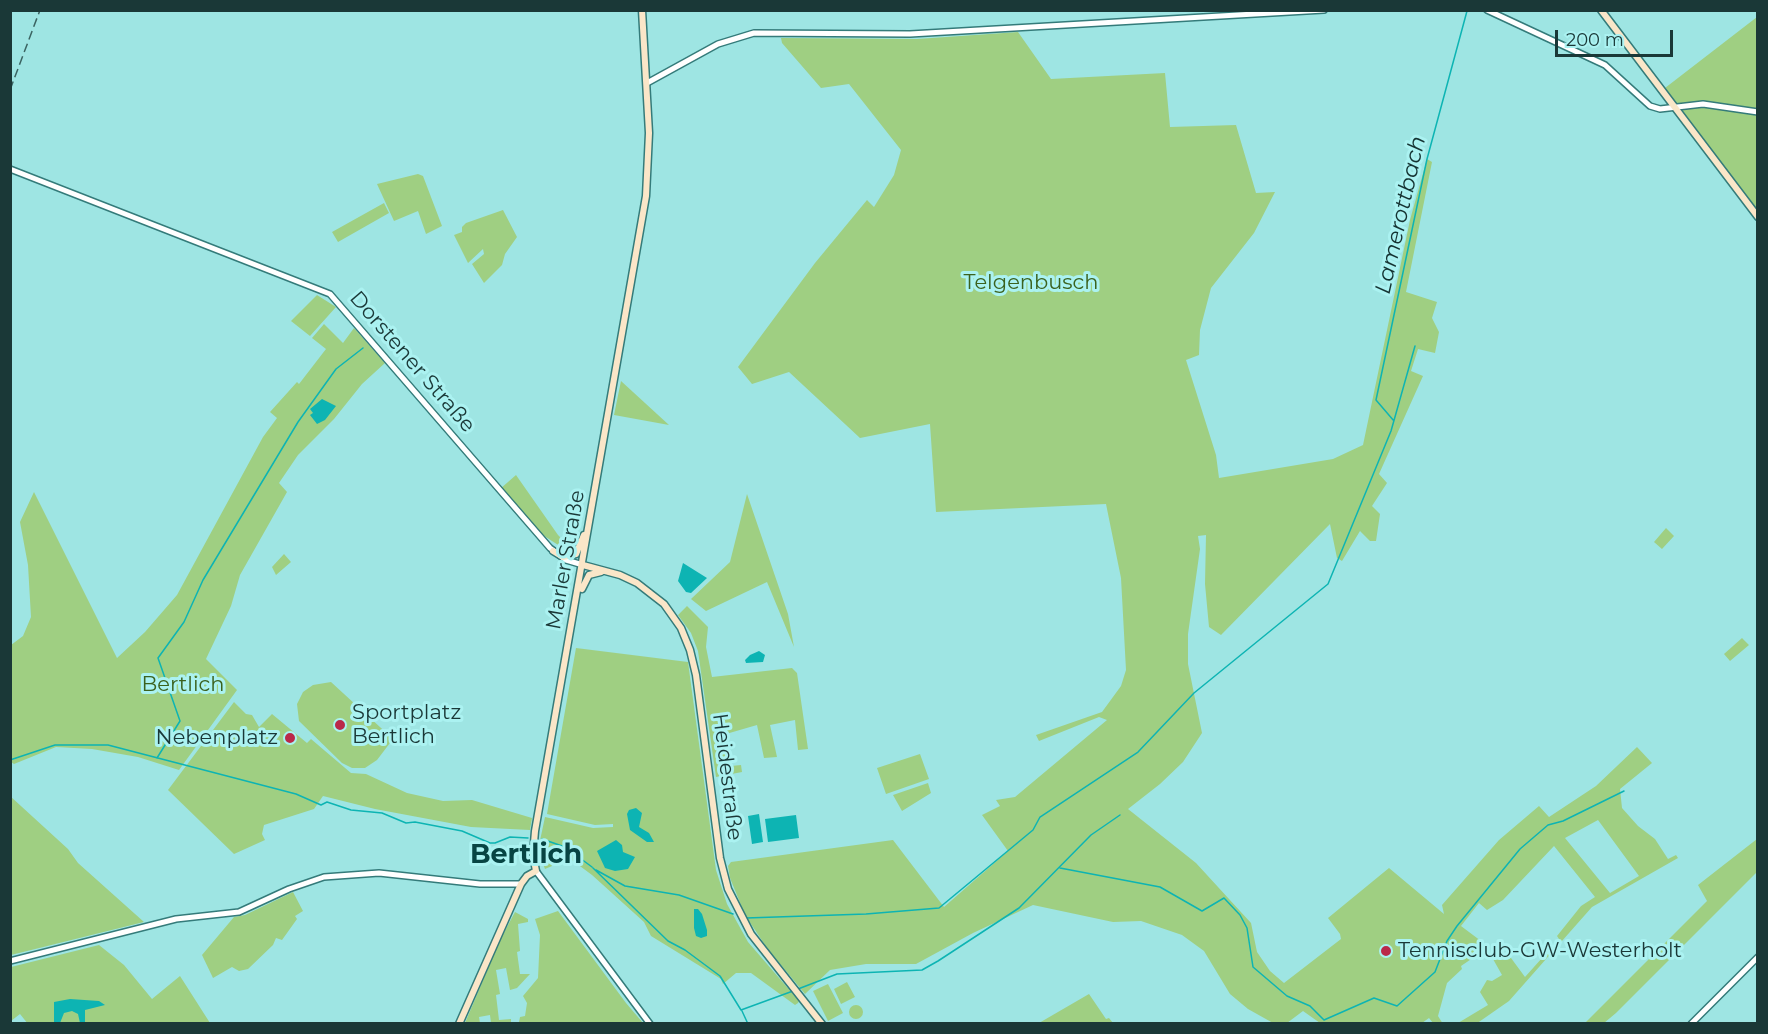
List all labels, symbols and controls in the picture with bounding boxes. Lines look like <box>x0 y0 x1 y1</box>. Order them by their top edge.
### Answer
scale bar <box>1558 18 1676 56</box>
text: 200 m <box>1566 29 1624 51</box>
water label: Lamerottbach <box>1370 134 1432 296</box>
park label: Telgenbusch <box>964 270 1098 296</box>
street label: Dorstener Straße <box>344 286 480 438</box>
street label: Marler Straße <box>541 488 591 632</box>
park label: Bertlich <box>142 672 224 698</box>
place label: Sportplatz Bertlich <box>352 700 461 750</box>
street label: Heidestraße <box>707 712 747 842</box>
marker: Sportplatz Bertlich <box>333 718 347 732</box>
place label: Nebenplatz <box>156 725 278 751</box>
marker: Nebenplatz <box>283 731 297 745</box>
district label: Bertlich <box>470 839 582 871</box>
place label: Tennisclub-GW-Westerholt <box>1398 938 1682 964</box>
marker: Tennisclub-GW-Westerholt <box>1379 944 1393 958</box>

